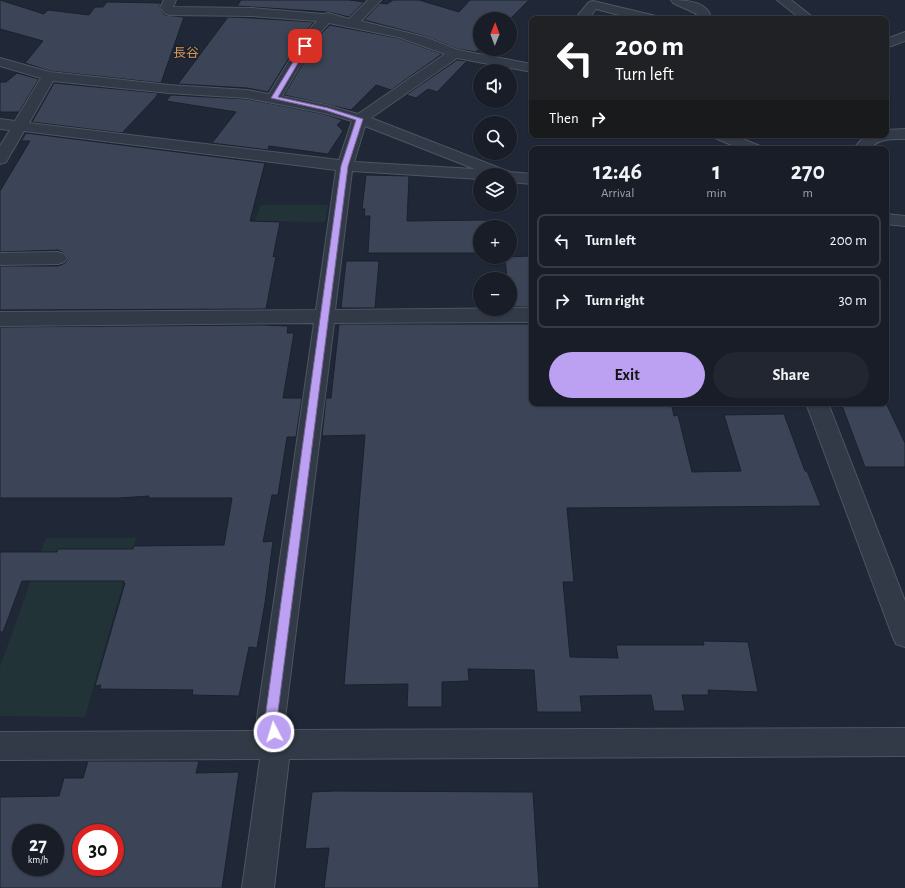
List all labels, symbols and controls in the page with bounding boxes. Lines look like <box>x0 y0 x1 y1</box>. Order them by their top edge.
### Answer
north arrow <box>473 12 517 56</box>
map controls <box>473 12 517 316</box>
pin <box>288 29 322 63</box>
icon: left <box>549 32 601 84</box>
text: 200 m <box>615 33 684 61</box>
icon: arrive <box>294 35 316 57</box>
district label: 長谷 <box>173 46 199 60</box>
button: sound <box>473 64 517 108</box>
text: Turn left <box>615 66 674 84</box>
icon: right <box>587 108 609 130</box>
text: Then <box>549 111 579 126</box>
button: search <box>473 116 517 160</box>
text: 12:46 <box>593 160 642 184</box>
text: 1 <box>712 160 721 184</box>
text: 270 <box>791 160 825 184</box>
button: layers <box>473 168 517 212</box>
text: Arrival <box>601 187 634 200</box>
text: min <box>706 187 727 200</box>
text: m <box>803 187 813 200</box>
button: + <box>473 220 517 264</box>
icon: left <box>551 230 573 252</box>
text: Turn left <box>585 233 636 248</box>
text: 200 m <box>830 233 867 248</box>
button: − <box>473 272 517 316</box>
icon: right <box>551 290 573 312</box>
text: Turn right <box>585 293 644 308</box>
text: 30 m <box>838 293 867 308</box>
button: Exit <box>549 352 705 398</box>
button: Share <box>713 352 869 398</box>
position arrow <box>253 711 295 753</box>
speed limit sign: 30 <box>72 824 124 876</box>
text: 27 <box>29 835 47 855</box>
text: km/h <box>28 855 48 865</box>

